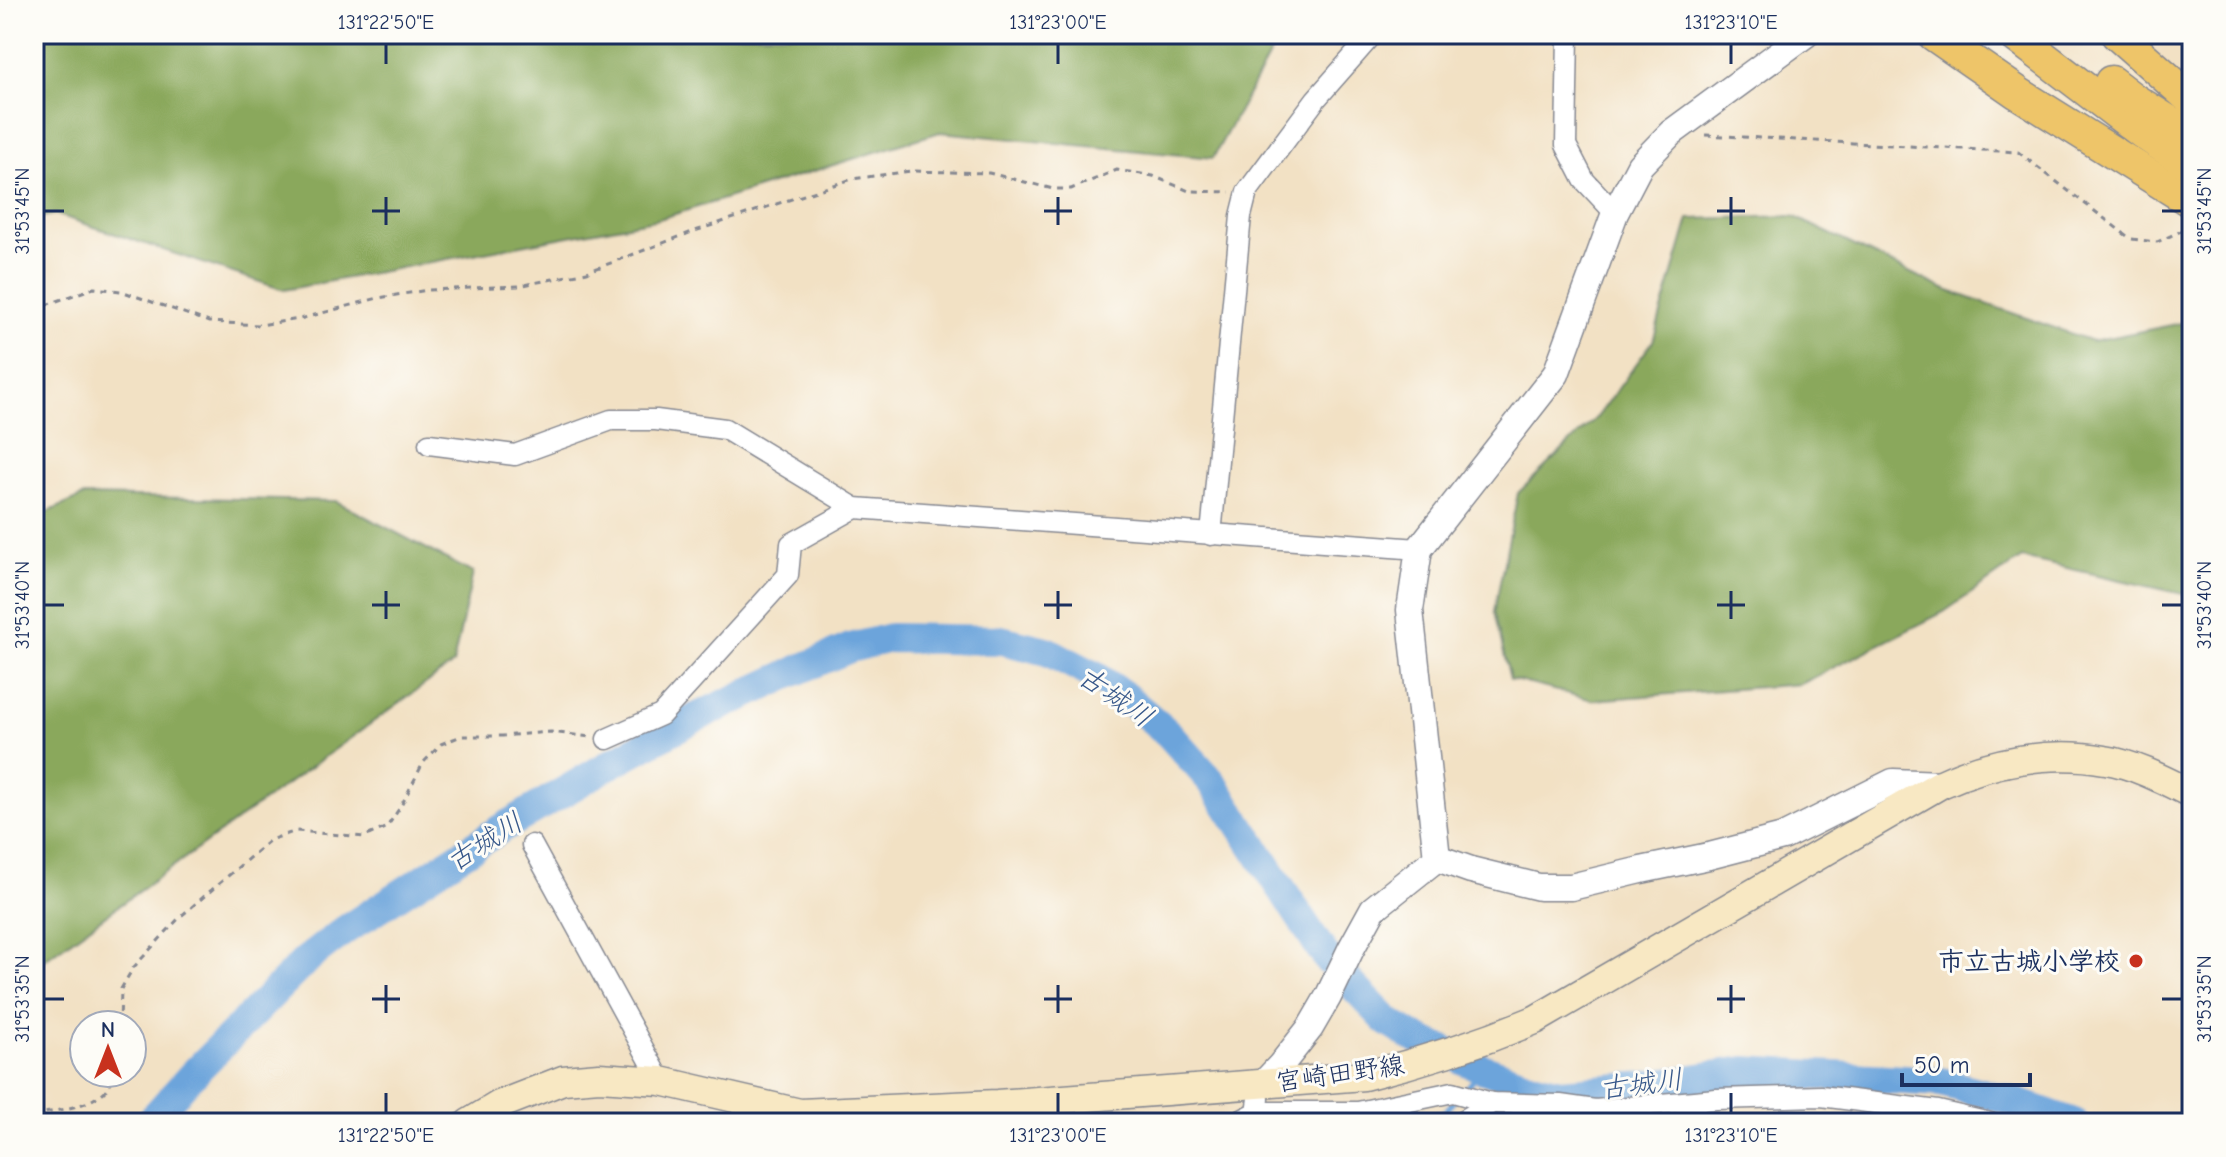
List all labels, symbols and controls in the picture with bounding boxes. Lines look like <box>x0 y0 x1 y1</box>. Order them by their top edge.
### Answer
text: 131°22'50"E <box>338 11 434 34</box>
text: 131°23'00"E <box>1009 11 1107 34</box>
text: 131°23'10"E <box>1684 11 1778 34</box>
text: 31°53'45"N <box>11 167 34 255</box>
text: 31°53'45"N <box>2193 167 2216 255</box>
text: 31°53'40"N <box>11 561 34 649</box>
text: 31°53'40"N <box>2193 561 2216 649</box>
water label: 古城川 <box>1072 660 1159 734</box>
water label: 古城川 <box>440 806 529 878</box>
place label: 市立古城小学校 <box>1938 947 2120 977</box>
marker: 市立古城小学校 <box>2127 952 2145 970</box>
text: 31°53'35"N <box>11 955 34 1043</box>
text: 31°53'35"N <box>2193 955 2216 1043</box>
north arrow <box>68 1009 148 1089</box>
text: N <box>101 1017 115 1043</box>
scale bar <box>1902 1037 2030 1087</box>
street label: 宮崎田野線 <box>1274 1050 1407 1098</box>
text: 50 m <box>1914 1051 1970 1079</box>
water label: 古城川 <box>1597 1063 1685 1105</box>
text: 131°22'50"E <box>338 1124 434 1147</box>
text: 131°23'00"E <box>1009 1124 1107 1147</box>
text: 131°23'10"E <box>1684 1124 1778 1147</box>

